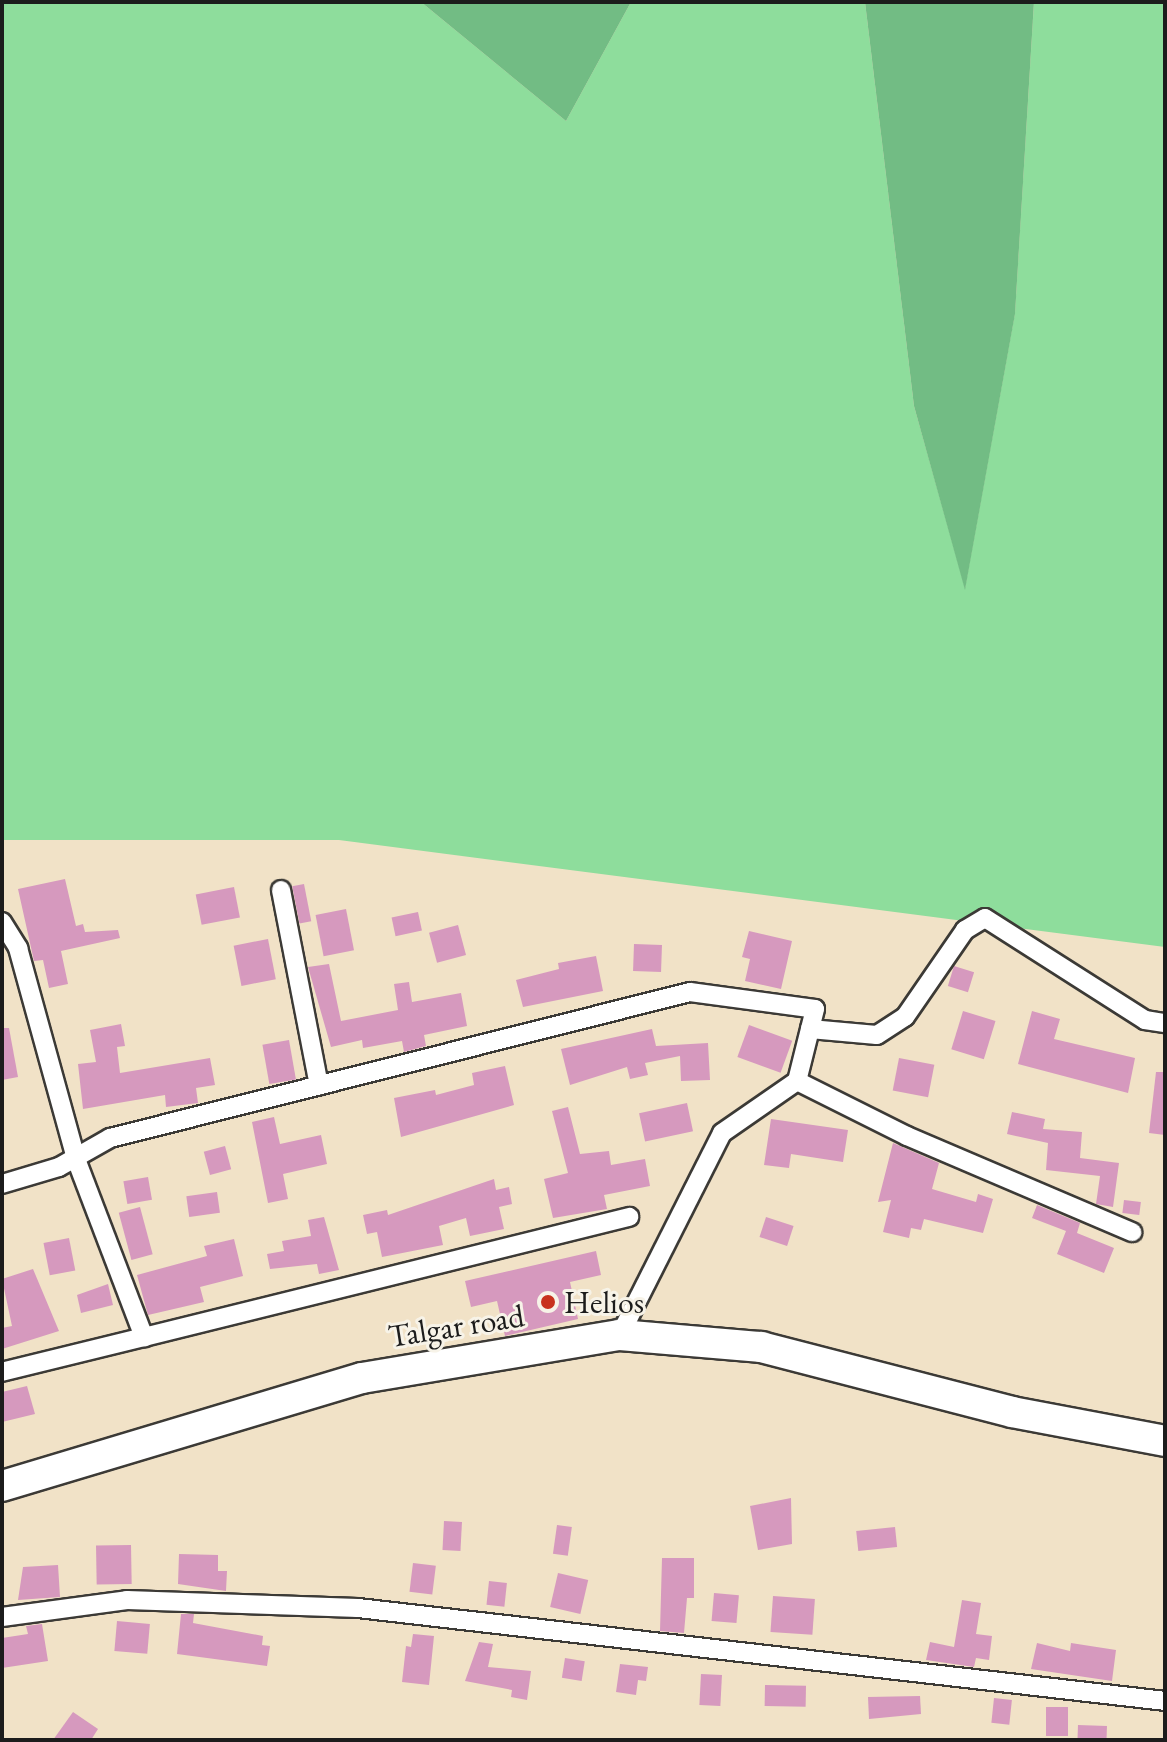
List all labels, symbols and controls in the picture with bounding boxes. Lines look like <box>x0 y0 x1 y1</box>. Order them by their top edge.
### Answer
place label: Helios <box>564 1283 644 1321</box>
marker: Helios <box>539 1293 557 1311</box>
street label: Talgar road <box>385 1296 527 1356</box>

